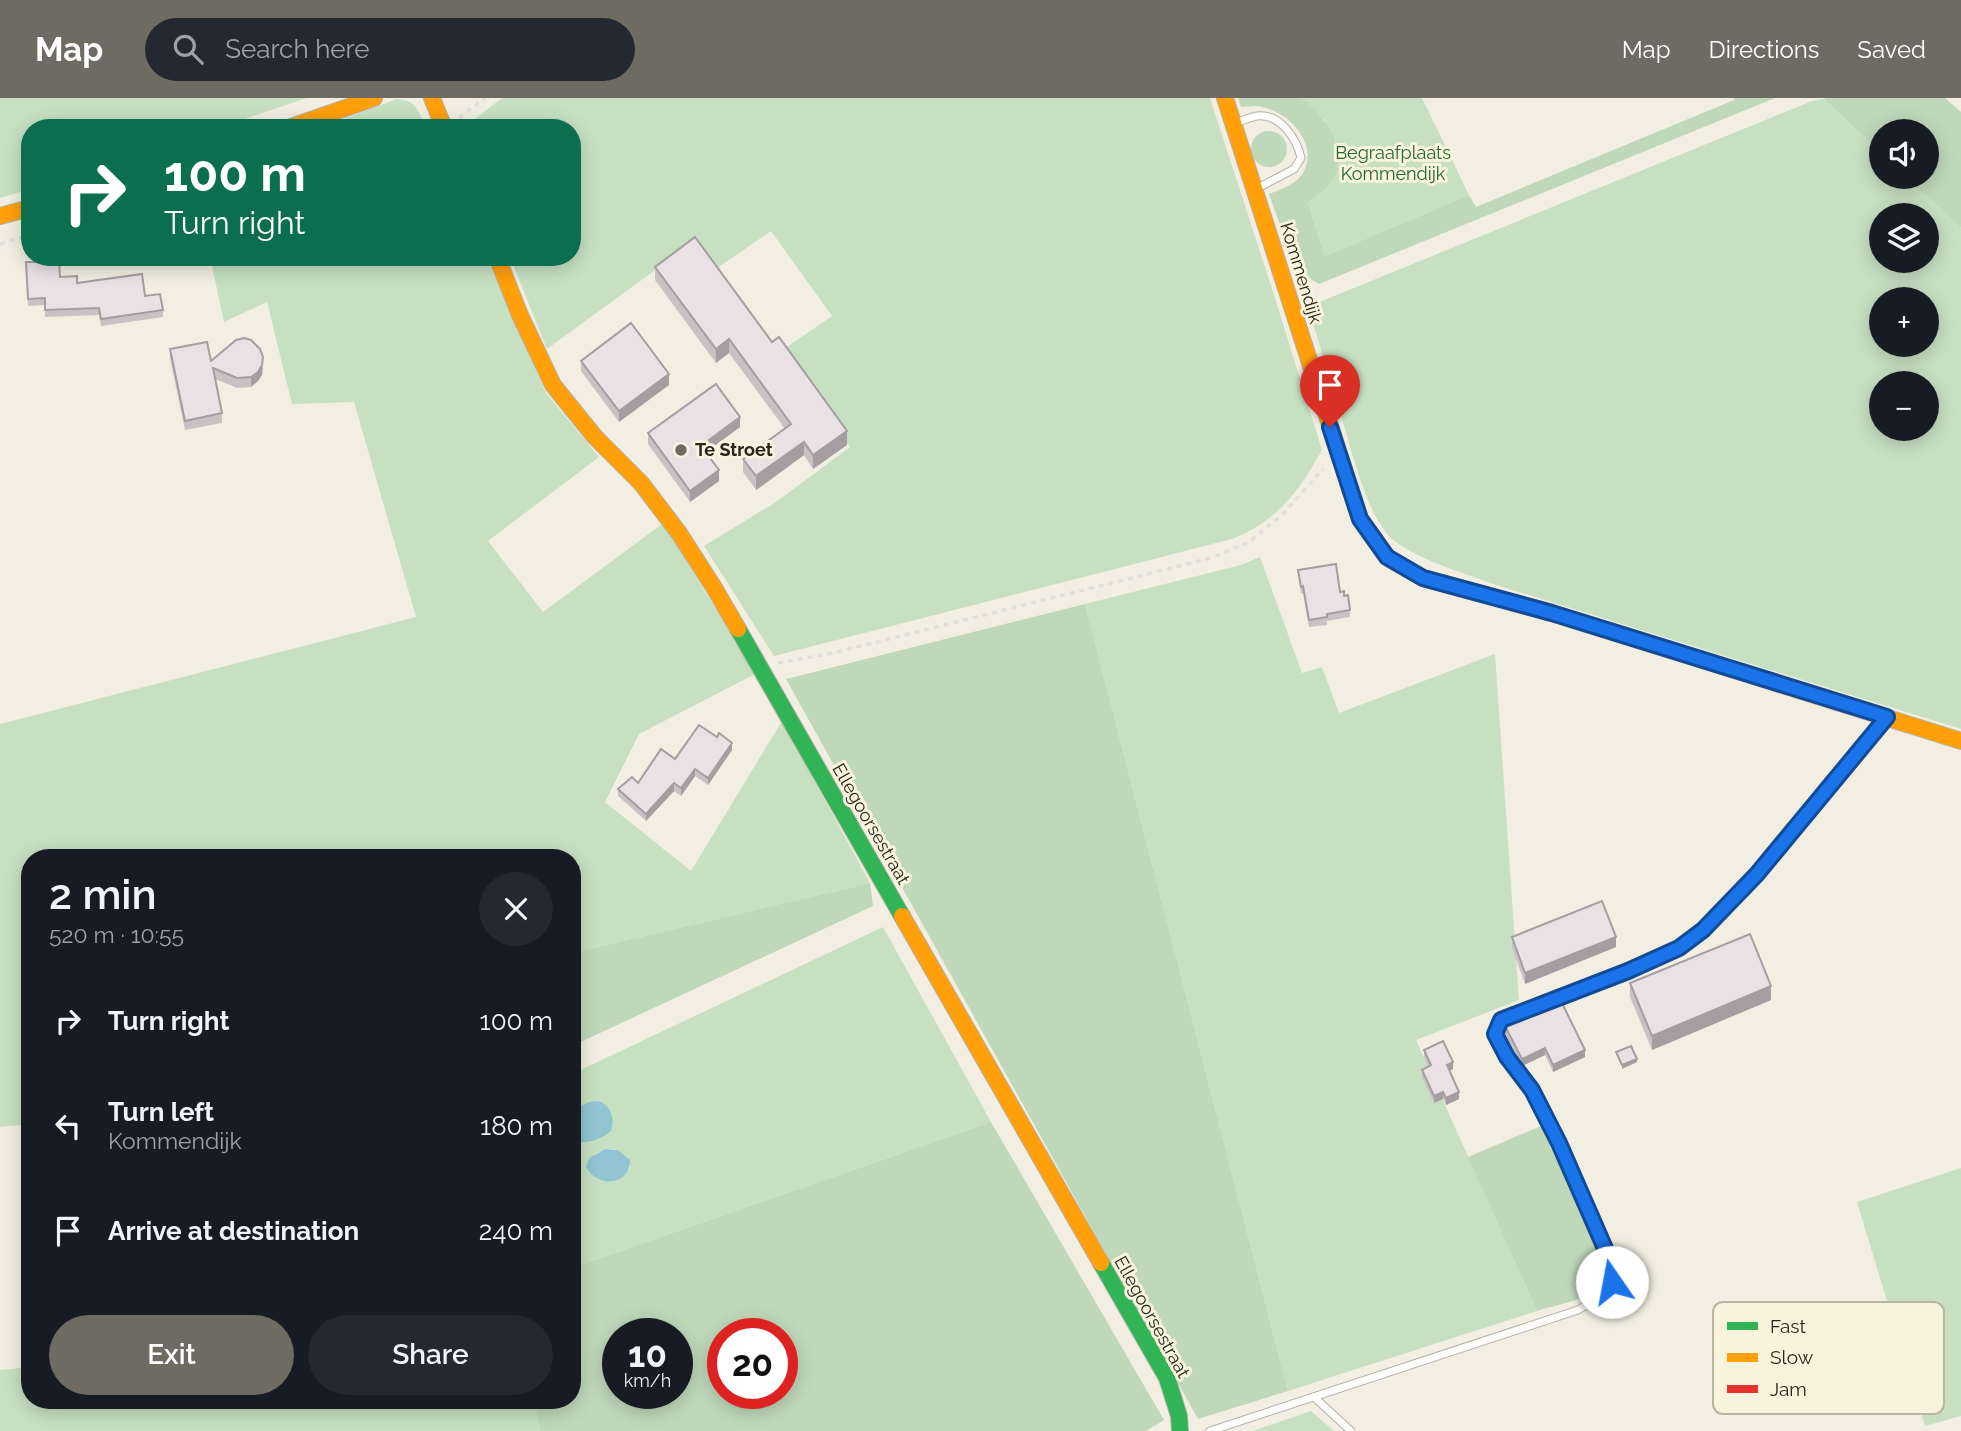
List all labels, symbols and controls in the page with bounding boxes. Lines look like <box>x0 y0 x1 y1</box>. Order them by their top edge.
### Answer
search box <box>145 18 635 81</box>
text: Map <box>35 30 103 69</box>
icon: search <box>169 30 207 68</box>
text: Search here <box>225 34 370 64</box>
text: Map <box>1622 35 1671 64</box>
text: Directions <box>1709 35 1819 64</box>
text: Saved <box>1857 35 1926 64</box>
map controls <box>1869 119 1939 441</box>
button: sound <box>1869 119 1939 189</box>
park label: Begraafplaats Kommendijk <box>1335 142 1451 184</box>
text: 100 m <box>164 145 306 202</box>
icon: right <box>49 147 140 238</box>
button: layers <box>1869 203 1939 273</box>
text: Turn right <box>164 204 305 241</box>
street label: Kommendijk <box>1276 220 1327 326</box>
button: + <box>1869 287 1939 357</box>
pin <box>1300 355 1360 427</box>
icon: arrive <box>1311 366 1349 404</box>
button: − <box>1869 371 1939 441</box>
place label: Te Stroet <box>695 439 773 460</box>
marker: Te Stroet <box>673 442 689 458</box>
street label: Ellegoorsestraat <box>828 760 915 888</box>
text: 2 min <box>49 870 157 919</box>
button: close <box>479 872 553 946</box>
text: 520 m · 10:55 <box>49 921 184 948</box>
icon: right <box>49 1002 87 1040</box>
text: Turn right <box>108 1006 229 1036</box>
text: 100 m <box>480 1006 553 1036</box>
text: Turn left <box>108 1097 214 1127</box>
icon: left <box>49 1107 87 1145</box>
text: 180 m <box>480 1111 553 1141</box>
text: Kommendijk <box>108 1127 242 1154</box>
icon: arrive <box>49 1212 87 1250</box>
text: Arrive at destination <box>108 1216 359 1246</box>
text: 240 m <box>479 1216 553 1246</box>
position arrow <box>1575 1245 1649 1319</box>
street label: Ellegoorsestraat <box>1110 1252 1195 1381</box>
legend <box>1713 1302 1944 1414</box>
button: Exit <box>49 1315 294 1395</box>
button: Share <box>308 1315 553 1395</box>
text: Fast <box>1770 1315 1806 1337</box>
speed limit sign: 20 <box>707 1318 798 1409</box>
text: 10 <box>628 1334 667 1375</box>
text: Slow <box>1770 1346 1814 1368</box>
text: km/h <box>624 1370 671 1391</box>
text: Jam <box>1770 1378 1807 1400</box>

